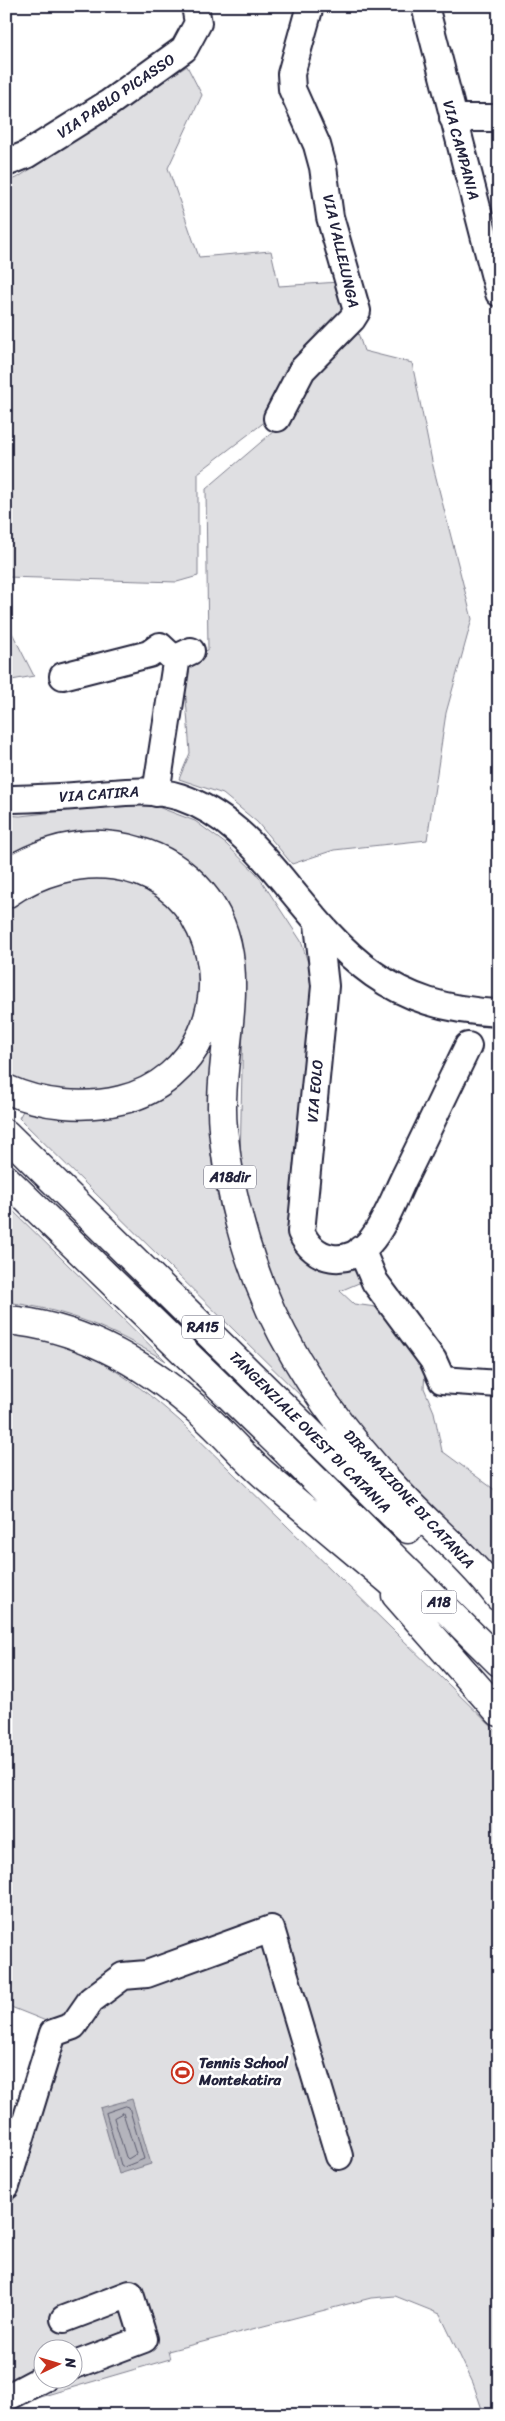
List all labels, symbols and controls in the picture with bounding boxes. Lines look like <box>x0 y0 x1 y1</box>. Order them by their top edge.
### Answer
street label: VIA PABLO PICASSO <box>52 47 181 145</box>
street label: VIA CAMPANIA <box>435 97 487 203</box>
street label: VIA VALLELUNGA <box>315 192 367 310</box>
street label: VIA CATIRA <box>58 778 140 810</box>
street label: VIA EOLO <box>299 1058 331 1124</box>
road number: A18dir <box>204 1166 256 1188</box>
road number: RA15 <box>182 1315 224 1338</box>
street label: TANGENZIALE OVEST DI CATANIA <box>223 1345 397 1519</box>
street label: DIRAMAZIONE DI CATANIA <box>337 1423 481 1575</box>
road number: A18 <box>422 1590 456 1614</box>
place label: Tennis School Montekatira <box>198 2050 289 2093</box>
sports icon: Tennis School Montekatira <box>171 2060 195 2084</box>
north arrow <box>32 2338 82 2388</box>
text: N <box>57 2356 83 2369</box>

